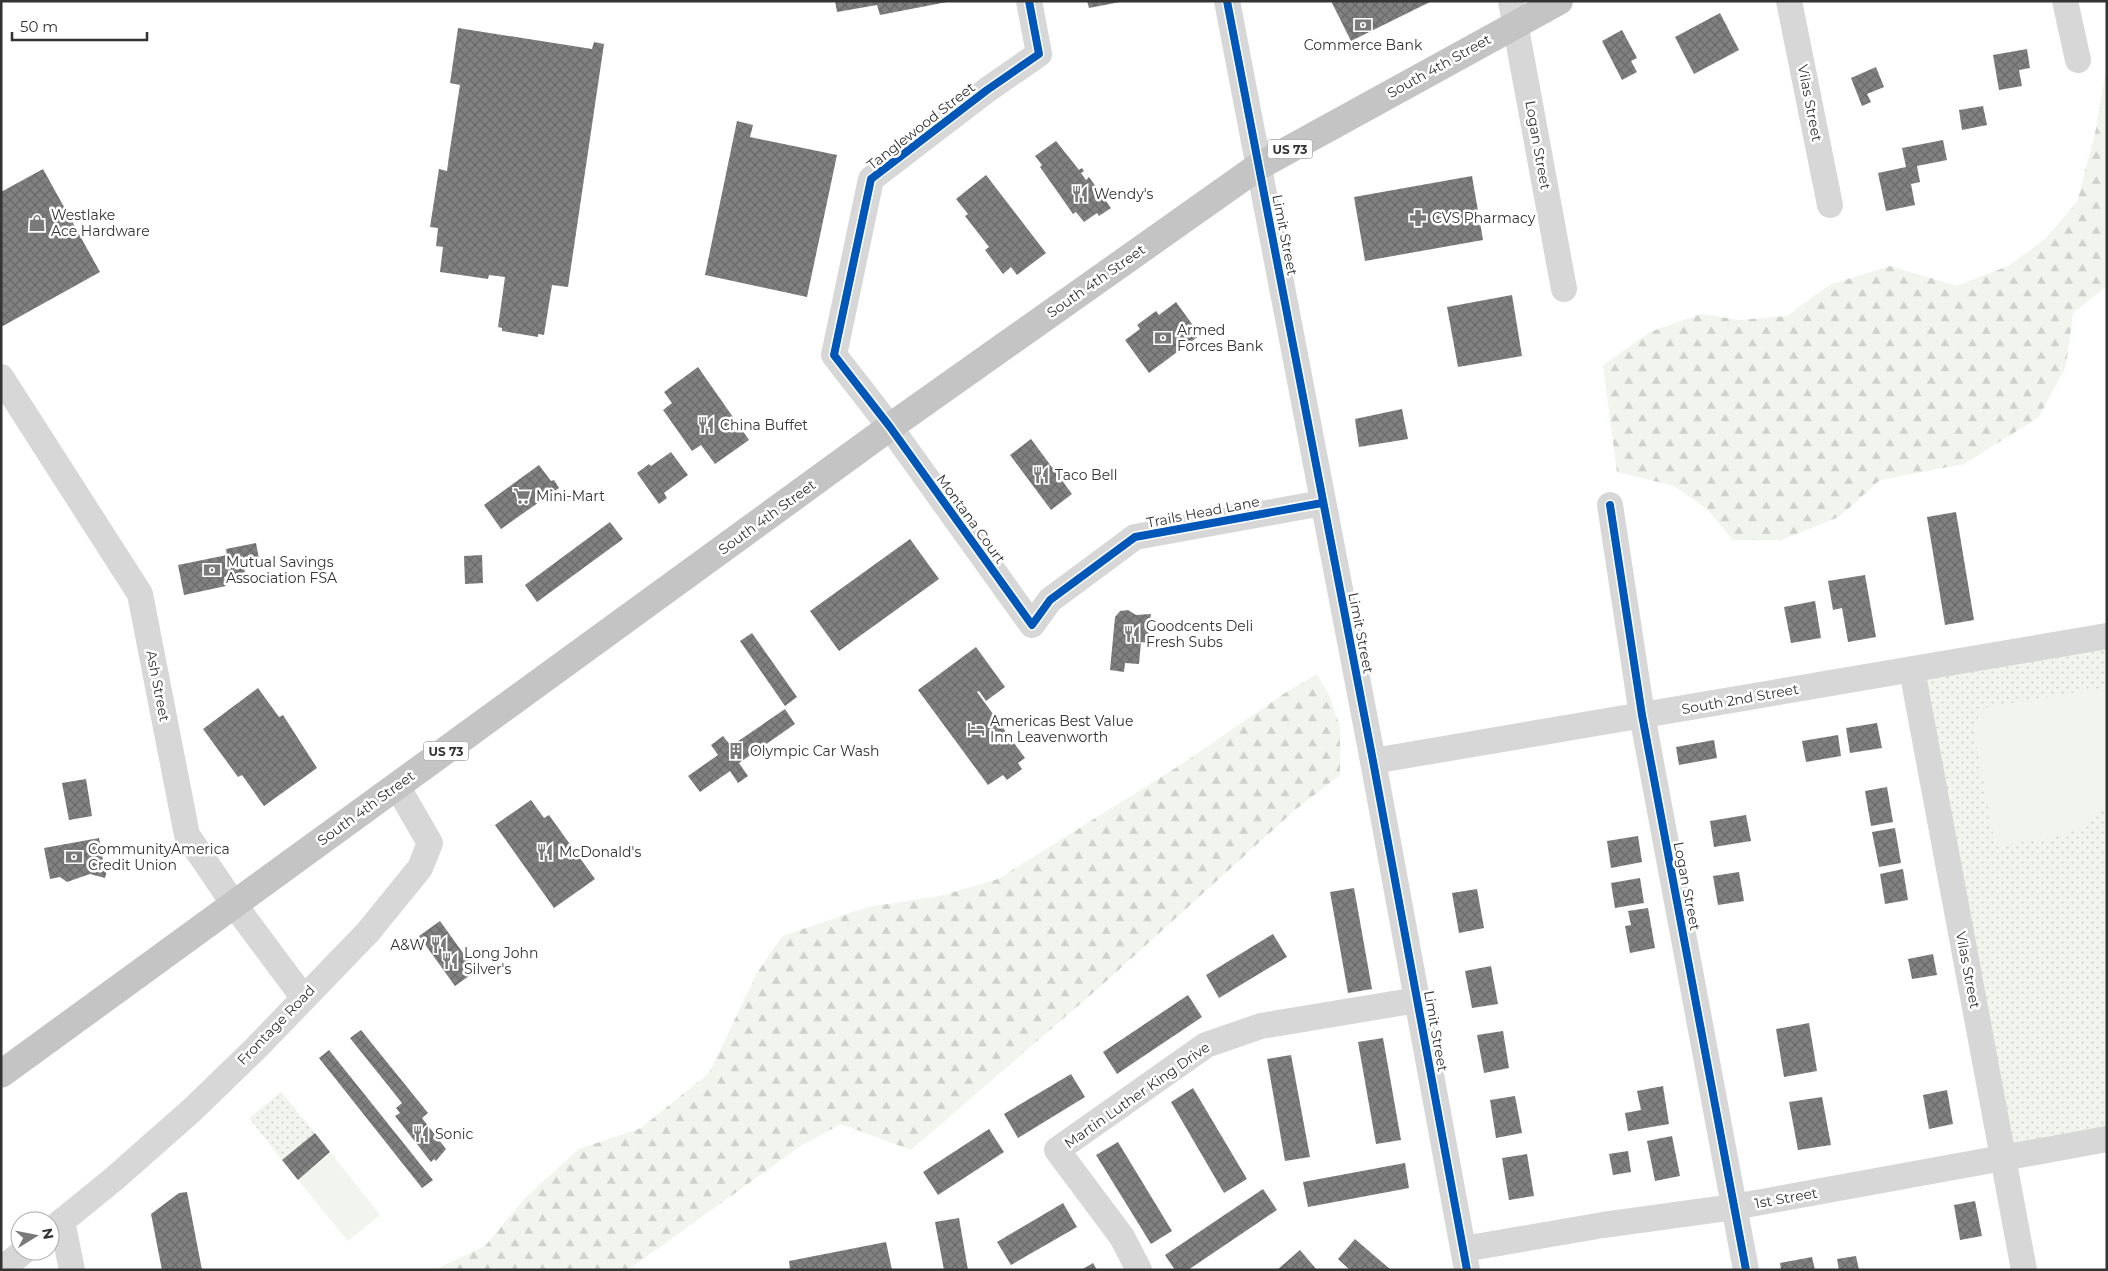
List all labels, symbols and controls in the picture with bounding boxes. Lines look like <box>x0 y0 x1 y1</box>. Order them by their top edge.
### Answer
scale bar <box>12 10 148 42</box>
bank icon: Commerce Bank <box>1353 15 1373 35</box>
text: 50 m <box>20 17 58 36</box>
street label: South 4th Street <box>1384 30 1494 102</box>
place label: Commerce Bank <box>1304 36 1423 54</box>
street label: Vilas Street <box>1794 63 1826 143</box>
street label: Tanglewood Street <box>863 78 979 174</box>
street label: Logan Street <box>1521 99 1555 191</box>
road number: US 73 <box>1268 140 1312 158</box>
restaurant icon: Wendy's <box>1070 184 1090 204</box>
place label: Wendy's <box>1094 185 1154 203</box>
street label: Limit Street <box>1268 193 1302 277</box>
place label: Westlake Ace Hardware <box>51 206 150 240</box>
pharmacy icon: CVS Pharmacy <box>1408 208 1428 228</box>
place label: CVS Pharmacy <box>1432 209 1536 227</box>
shop icon: Westlake Ace Hardware <box>27 213 47 233</box>
street label: South 4th Street <box>1043 240 1149 322</box>
place label: Armed Forces Bank <box>1177 321 1264 355</box>
bank icon: Armed Forces Bank <box>1153 328 1173 348</box>
restaurant icon: China Buffet <box>696 415 716 435</box>
place label: China Buffet <box>720 416 808 434</box>
restaurant icon: Taco Bell <box>1031 465 1051 485</box>
place label: Taco Bell <box>1055 466 1118 484</box>
street label: Montana Court <box>933 471 1010 567</box>
street label: South 4th Street <box>715 475 819 558</box>
supermarket icon: Mini-Mart <box>512 486 532 506</box>
place label: Mini-Mart <box>536 487 605 505</box>
street label: Trails Head Lane <box>1145 492 1261 532</box>
place label: Mutual Savings Association FSA <box>226 553 338 587</box>
bank icon: Mutual Savings Association FSA <box>202 560 222 580</box>
street label: Limit Street <box>1344 591 1378 675</box>
place label: Goodcents Deli Fresh Subs <box>1146 617 1253 651</box>
restaurant icon: Goodcents Deli Fresh Subs <box>1122 624 1142 644</box>
street label: Ash Street <box>142 649 174 723</box>
street label: South 2nd Street <box>1680 680 1800 718</box>
place label: Americas Best Value Inn Leavenworth <box>990 712 1133 746</box>
hotel icon: Americas Best Value Inn Leavenworth <box>966 719 986 739</box>
road number: US 73 <box>424 741 468 760</box>
building icon: Olympic Car Wash <box>726 741 746 761</box>
place label: Olympic Car Wash <box>750 742 879 760</box>
street label: South 4th Street <box>314 766 418 849</box>
place label: CommunityAmerica Credit Union <box>88 840 230 874</box>
street label: Logan Street <box>1670 840 1705 932</box>
restaurant icon: McDonald's <box>535 842 555 862</box>
place label: McDonald's <box>559 843 641 861</box>
bank icon: CommunityAmerica Credit Union <box>64 847 84 867</box>
street label: Vilas Street <box>1952 930 1984 1010</box>
restaurant icon: A&W <box>429 935 449 955</box>
place label: A&W <box>390 936 425 954</box>
place label: Long John Silver's <box>464 944 538 978</box>
restaurant icon: Long John Silver's <box>440 951 460 971</box>
street label: Frontage Road <box>233 981 319 1069</box>
street label: Limit Street <box>1420 989 1452 1073</box>
street label: Martin Luther King Drive <box>1061 1038 1213 1152</box>
restaurant icon: Sonic <box>411 1124 431 1144</box>
place label: Sonic <box>435 1125 474 1143</box>
street label: 1st Street <box>1753 1184 1819 1212</box>
north arrow <box>10 1211 60 1261</box>
text: N <box>38 1227 58 1241</box>

